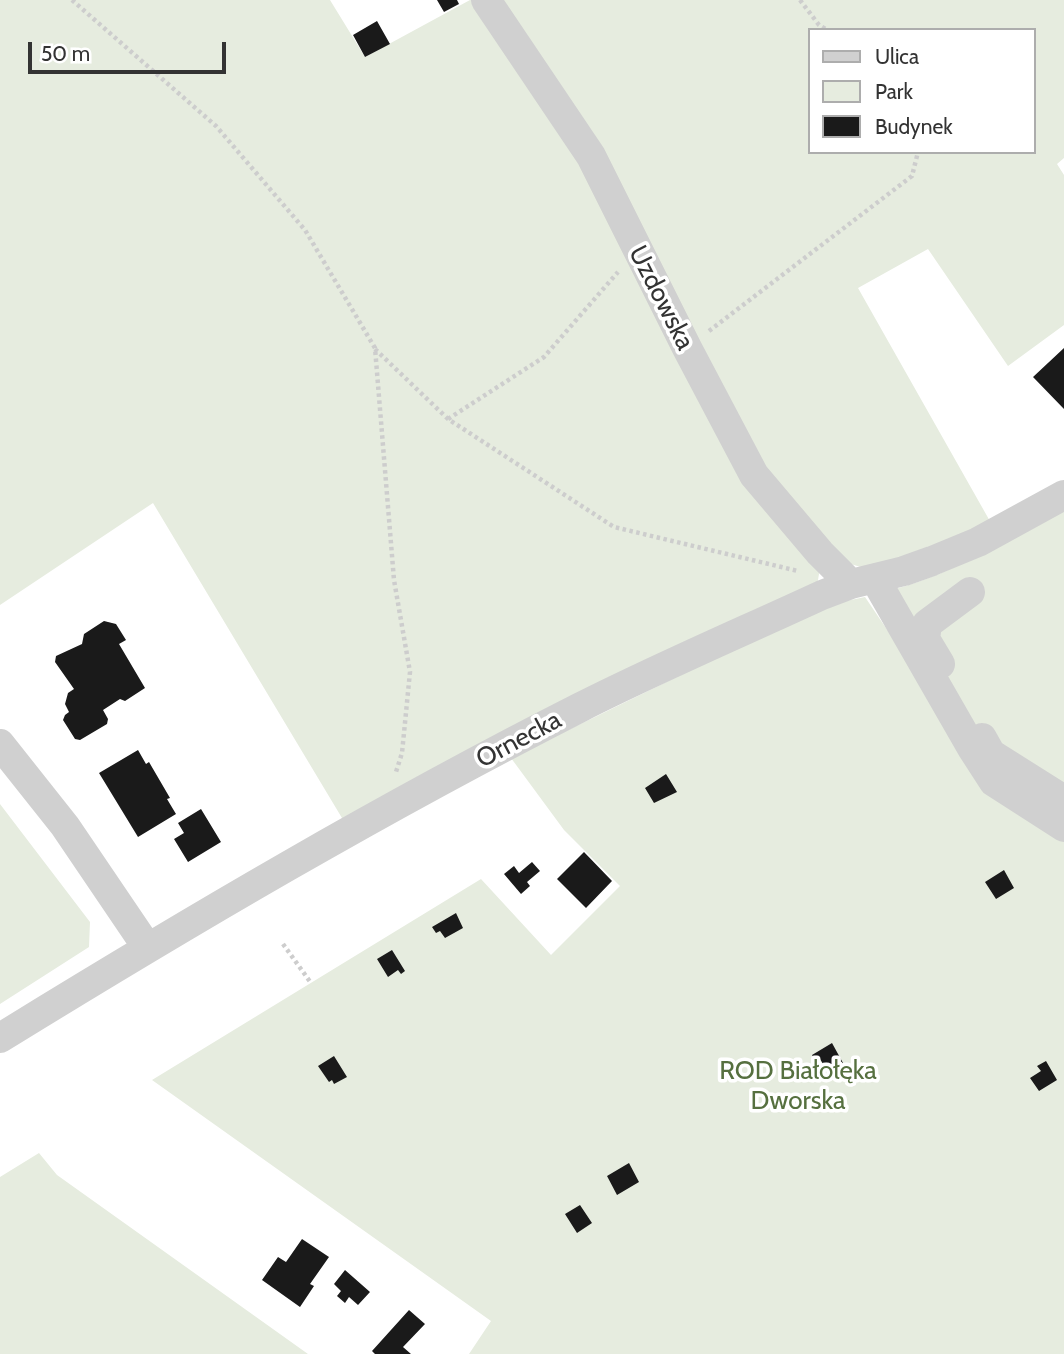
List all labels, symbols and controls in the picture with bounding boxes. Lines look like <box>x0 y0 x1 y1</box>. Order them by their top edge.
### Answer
scale bar <box>32 28 229 72</box>
legend <box>808 28 1036 154</box>
text: 50 m <box>41 41 90 66</box>
text: Ulica <box>875 44 919 69</box>
text: Park <box>875 79 913 104</box>
text: Budynek <box>875 114 953 139</box>
street label: Uzdowska <box>622 241 700 355</box>
street label: Ornecka <box>471 705 567 775</box>
park label: ROD Białołęka Dworska <box>719 1055 877 1116</box>

